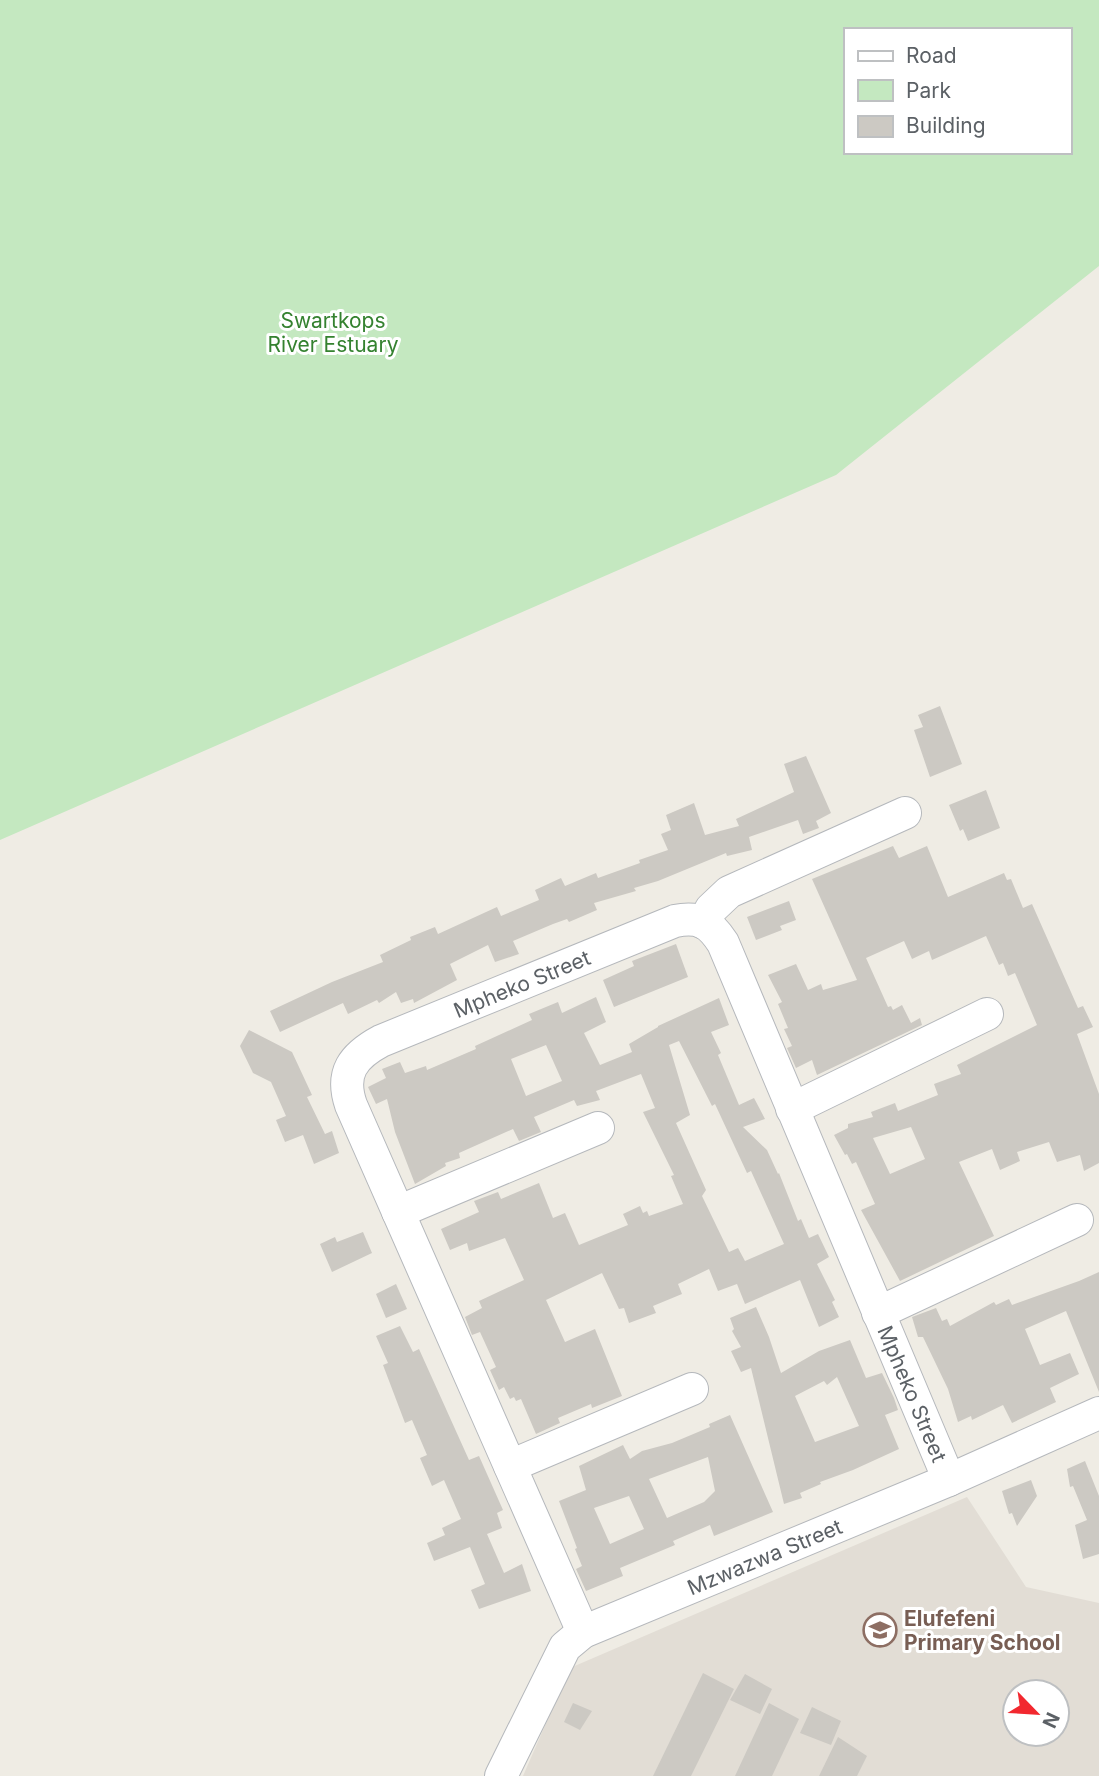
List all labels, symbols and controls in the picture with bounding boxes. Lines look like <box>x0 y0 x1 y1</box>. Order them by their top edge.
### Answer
legend <box>844 28 1071 154</box>
text: Road <box>906 43 957 68</box>
text: Park <box>906 78 951 103</box>
text: Building <box>906 113 986 138</box>
park label: Swartkops River Estuary <box>268 308 399 357</box>
street label: Mpheko Street <box>450 944 594 1023</box>
street label: Mpheko Street <box>873 1322 952 1466</box>
street label: Mzwazwa Street <box>683 1513 846 1600</box>
place label: Elufefeni Primary School <box>904 1606 1061 1655</box>
school or university icon: Elufefeni Primary School <box>861 1611 899 1649</box>
north arrow <box>1001 1678 1071 1748</box>
text: N <box>1037 1709 1064 1731</box>

